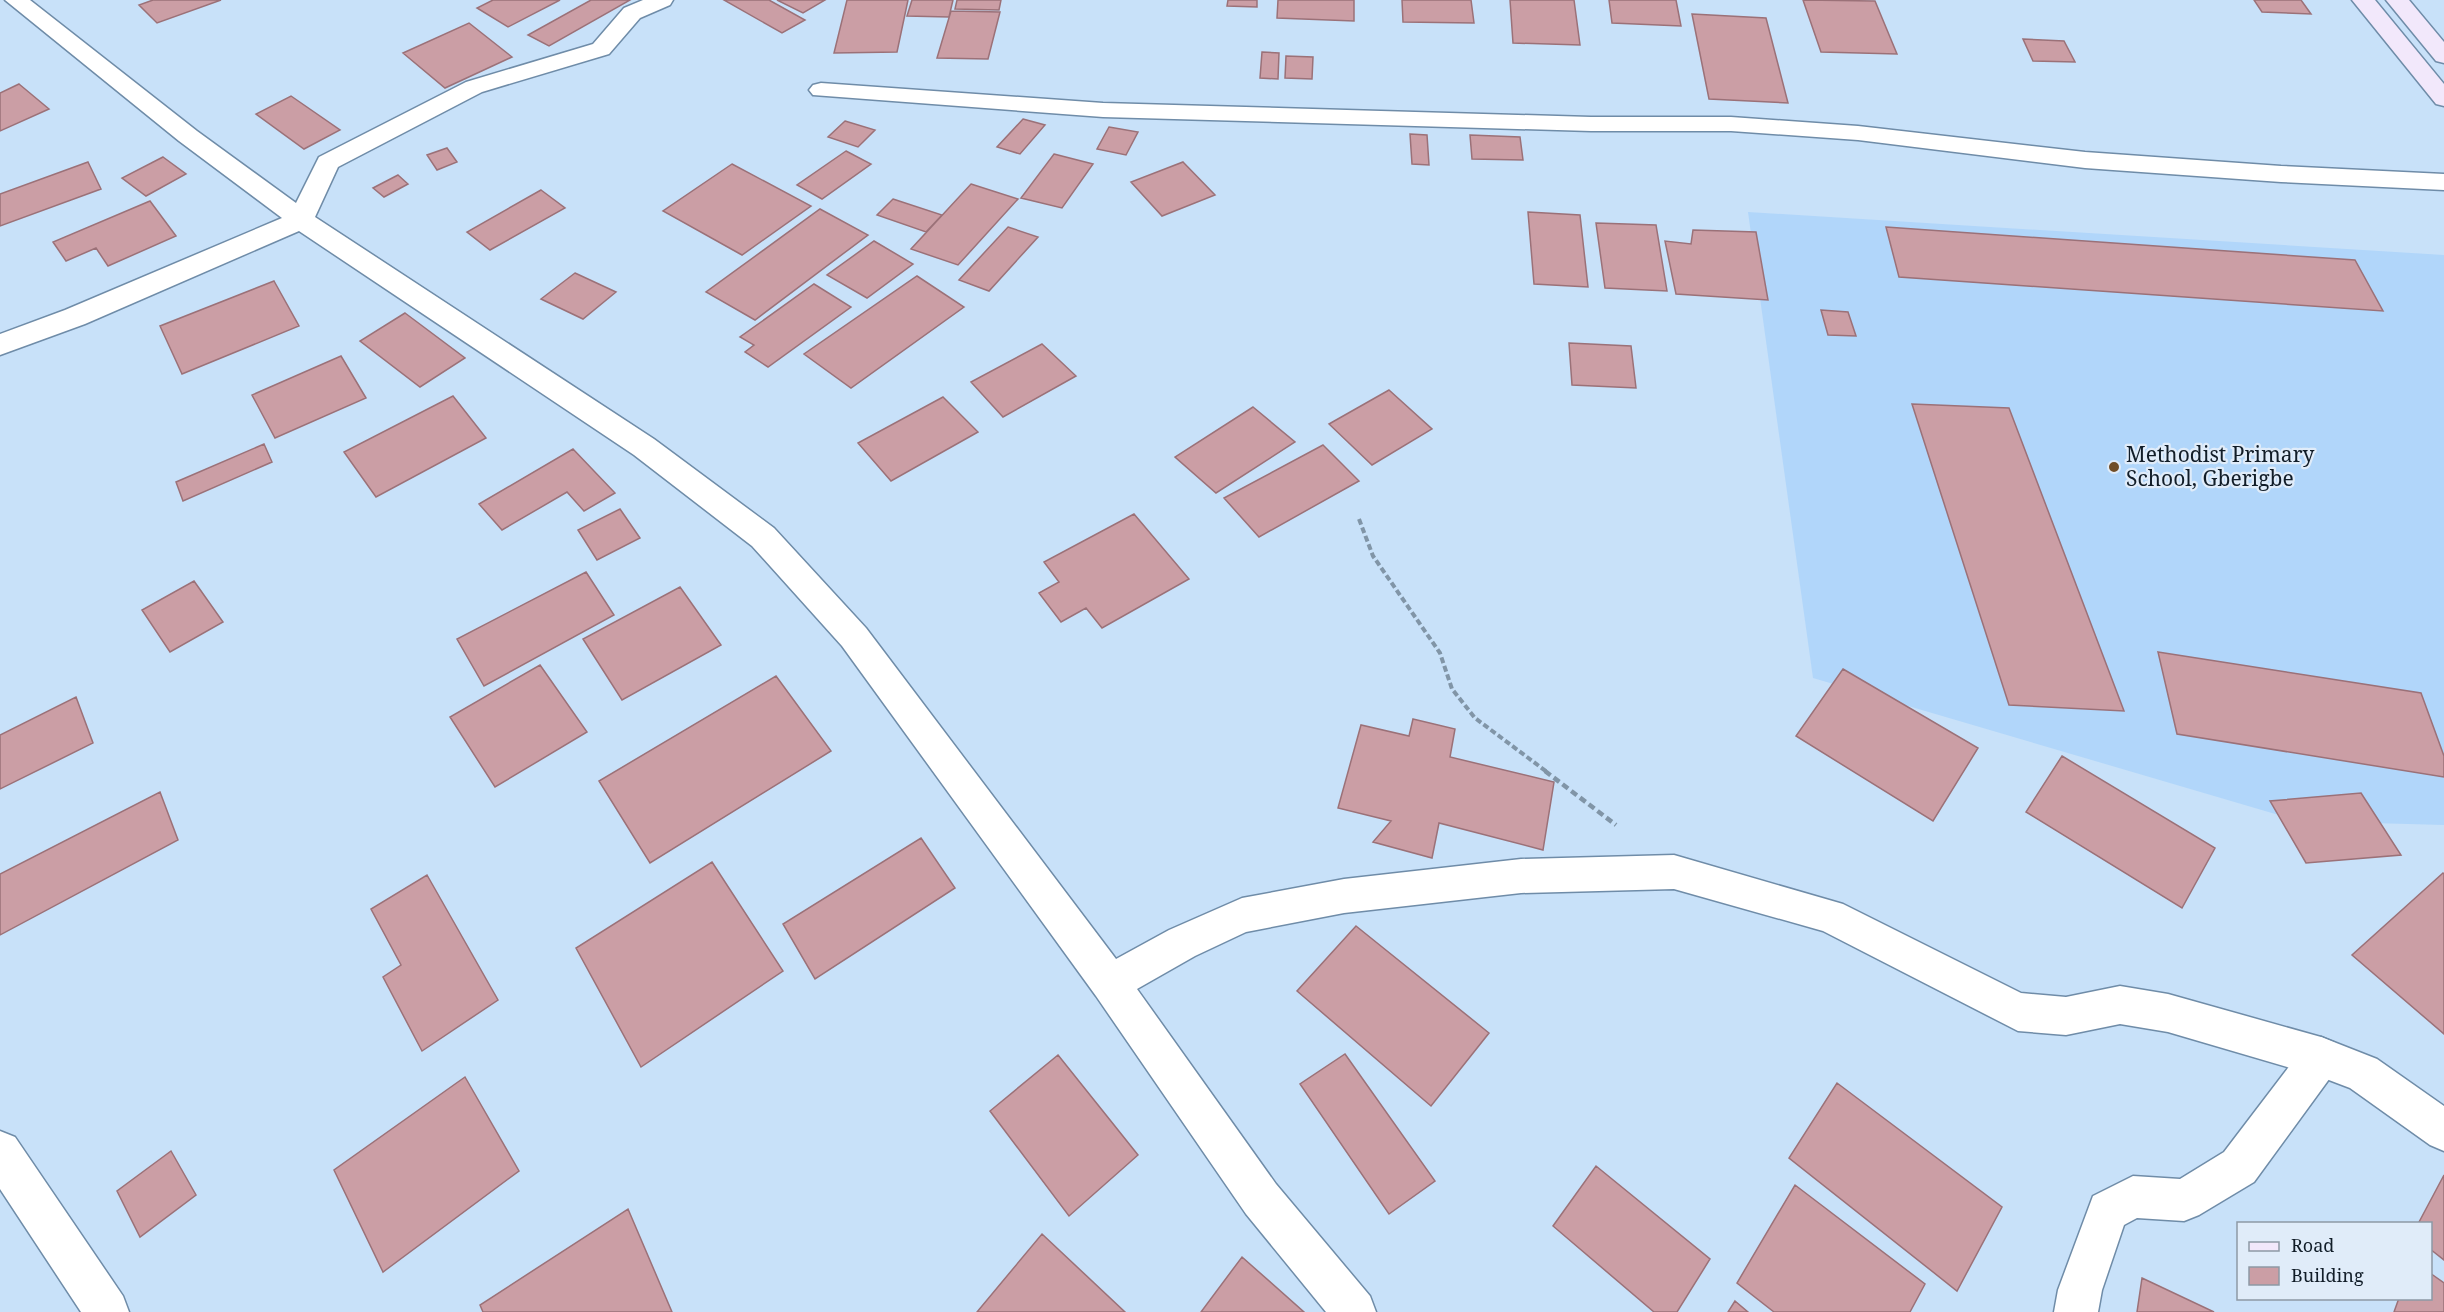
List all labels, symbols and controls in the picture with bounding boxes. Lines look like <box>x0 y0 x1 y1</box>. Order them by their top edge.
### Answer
place label: Methodist Primary School, Gberigbe <box>2126 440 2315 492</box>
marker: Methodist Primary School, Gberigbe <box>2107 460 2121 474</box>
legend <box>2237 1222 2432 1300</box>
text: Road <box>2291 1233 2334 1257</box>
text: Building <box>2291 1263 2364 1287</box>

